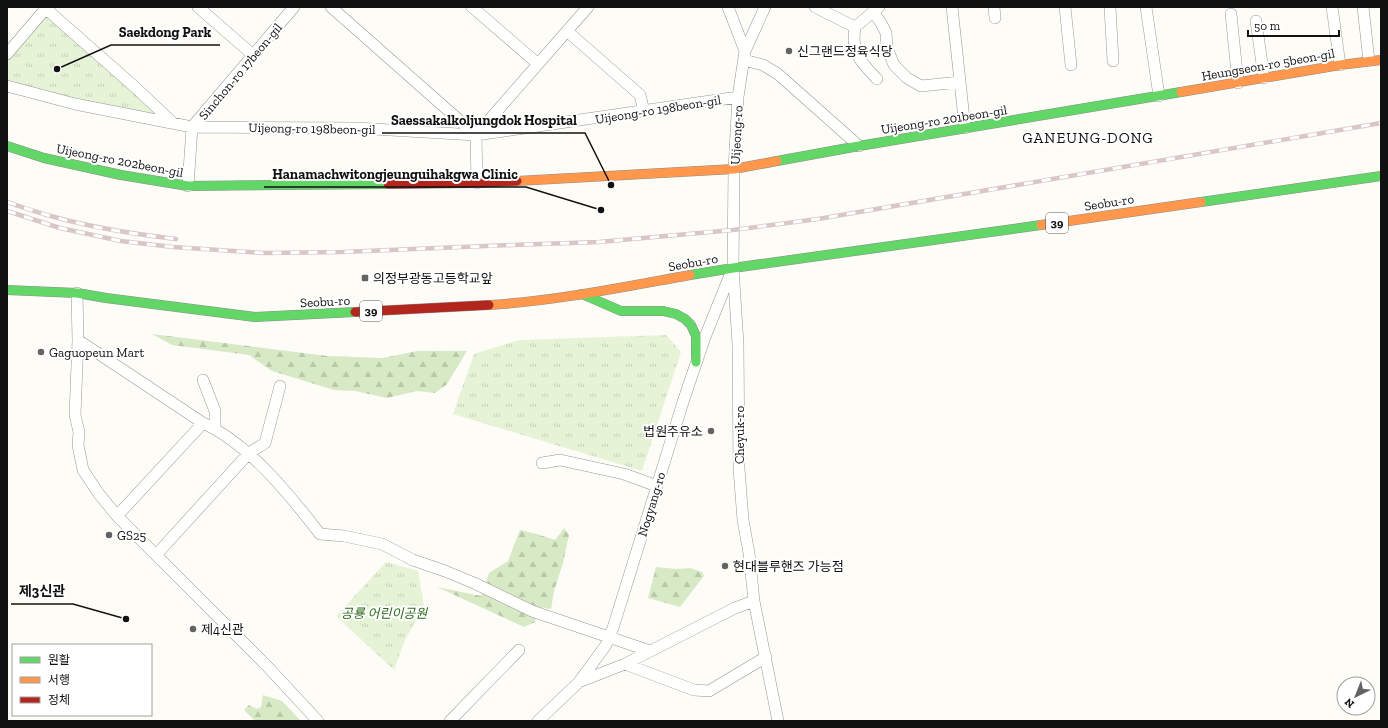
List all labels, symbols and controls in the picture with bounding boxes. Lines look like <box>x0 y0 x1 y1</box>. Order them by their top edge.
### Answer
scale bar <box>1248 12 1339 38</box>
callout: Saekdong Park <box>111 19 220 45</box>
text: 50 m <box>1254 19 1281 33</box>
street label: Sinchon-ro 17beon-gil <box>196 20 285 123</box>
text: Saekdong Park <box>119 24 212 41</box>
place label: 신그랜드정육식당 <box>797 44 893 59</box>
street label: Heungseon-ro 5beon-gil <box>1200 45 1336 84</box>
marker: 신그랜드정육식당 <box>784 46 794 56</box>
street label: Uijeong-ro 198beon-gil <box>594 92 723 128</box>
street label: Uijeong-ro 201beon-gil <box>880 102 1009 138</box>
street label: Uijeong-ro <box>727 105 747 165</box>
callout: Saessakalkoljungdok Hospital <box>382 107 585 133</box>
text: Saessakalkoljungdok Hospital <box>391 112 577 129</box>
street label: Uijeong-ro 198beon-gil <box>248 120 376 138</box>
district label: GANEUNG-DONG <box>1022 129 1154 147</box>
street label: Uijeong-ro 202beon-gil <box>55 141 185 181</box>
callout: Hanamachwitongjeunguihakgwa Clinic <box>264 161 526 187</box>
text: Hanamachwitongjeunguihakgwa Clinic <box>272 166 518 183</box>
street label: Seobu-ro <box>1083 191 1135 214</box>
road number: 39 <box>1046 213 1068 233</box>
street label: Seobu-ro <box>667 251 719 274</box>
place label: 의정부광동고등학교앞 <box>373 271 493 286</box>
marker: 의정부광동고등학교앞 <box>360 273 370 283</box>
street label: Seobu-ro <box>300 293 351 310</box>
road number: 39 <box>360 301 382 321</box>
place label: Gaguopeun Mart <box>49 345 144 360</box>
marker: Gaguopeun Mart <box>36 347 46 357</box>
street label: Cheyuk-ro <box>732 406 747 464</box>
place label: 법원주유소 <box>643 424 703 439</box>
marker: 법원주유소 <box>706 426 716 436</box>
street label: Nogyang-ro <box>635 470 669 538</box>
place label: GS25 <box>117 528 147 543</box>
marker: GS25 <box>104 530 114 540</box>
place label: 현대블루핸즈 가능점 <box>733 559 844 574</box>
marker: 현대블루핸즈 가능점 <box>720 561 730 571</box>
callout: 제3신관 <box>11 578 73 604</box>
text: 제3신관 <box>19 583 65 600</box>
park label: 공룡 어린이공원 <box>341 606 428 621</box>
place label: 제4신관 <box>201 622 244 637</box>
marker: 제4신관 <box>188 624 198 634</box>
legend <box>12 644 152 716</box>
text: 원활 <box>48 653 70 667</box>
text: 서행 <box>48 673 70 687</box>
north arrow <box>1336 676 1376 716</box>
text: 정체 <box>48 693 70 707</box>
text: N <box>1342 695 1357 711</box>

